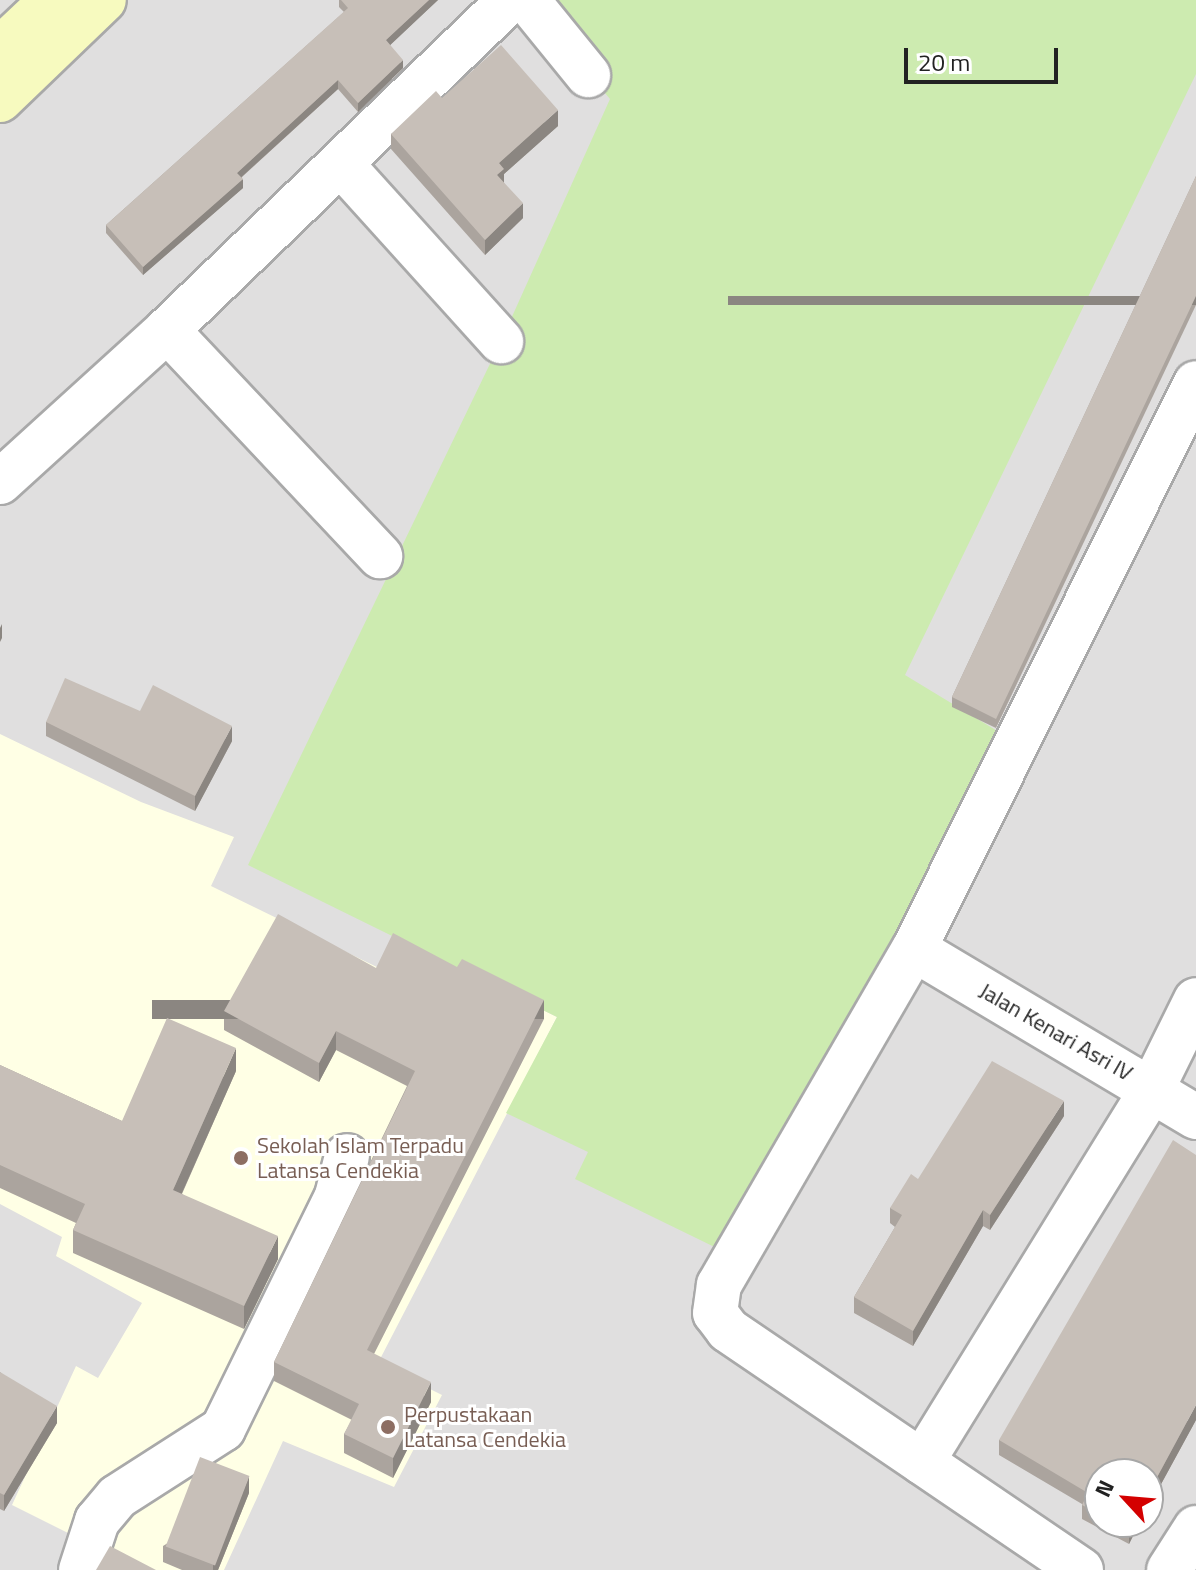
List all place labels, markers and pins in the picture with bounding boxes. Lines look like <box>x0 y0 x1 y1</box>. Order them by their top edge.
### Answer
place label: Sekolah Islam Terpadu Latansa Cendekia <box>257 1132 464 1184</box>
marker: Sekolah Islam Terpadu Latansa Cendekia <box>232 1149 250 1167</box>
place label: Perpustakaan Latansa Cendekia <box>404 1401 566 1452</box>
marker: Perpustakaan Latansa Cendekia <box>379 1418 397 1436</box>

